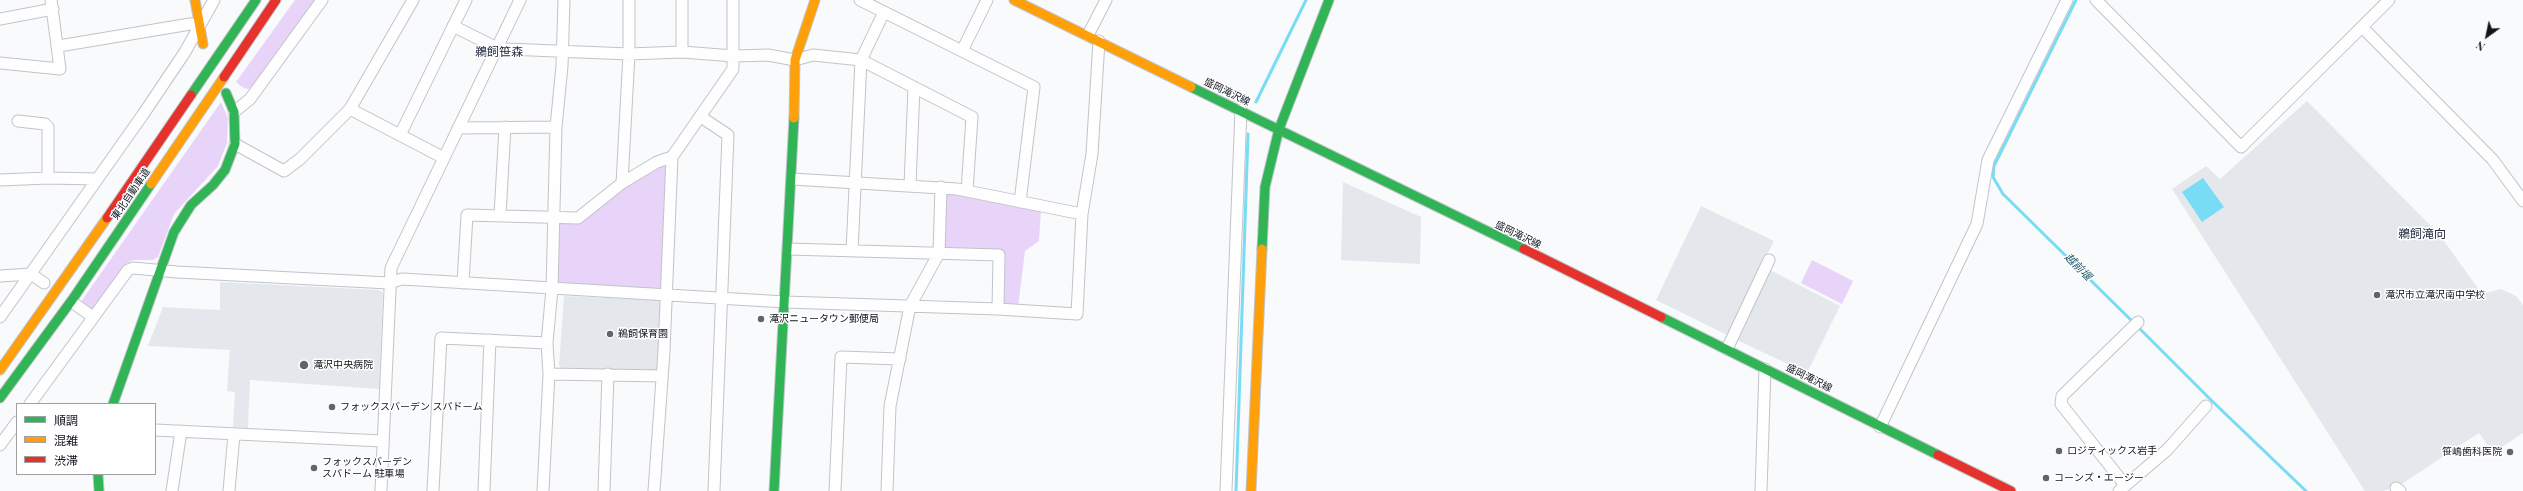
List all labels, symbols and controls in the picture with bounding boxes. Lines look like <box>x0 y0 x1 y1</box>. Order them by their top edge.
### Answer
north arrow <box>2467 16 2507 56</box>
text: N <box>2473 38 2488 55</box>
district label: 鵜飼笹森 <box>475 45 523 59</box>
street label: 盛岡滝沢線 <box>1202 76 1252 108</box>
street label: 東北自動車道 <box>109 166 153 222</box>
street label: 盛岡滝沢線 <box>1493 219 1543 251</box>
district label: 鵜飼滝向 <box>2398 227 2446 241</box>
water label: 越前堰 <box>2062 251 2094 283</box>
place label: 滝沢市立滝沢南中学校 <box>2385 289 2485 301</box>
marker: 滝沢市立滝沢南中学校 <box>2372 290 2382 300</box>
place label: 滝沢ニュータウン郵便局 <box>769 313 879 325</box>
marker: 滝沢ニュータウン郵便局 <box>756 314 766 324</box>
place label: 鵜飼保育園 <box>618 328 668 340</box>
marker: 鵜飼保育園 <box>605 329 615 339</box>
marker: 滝沢中央病院 <box>298 359 310 371</box>
place label: 滝沢中央病院 <box>313 359 373 371</box>
street label: 盛岡滝沢線 <box>1784 361 1834 395</box>
place label: フォックスバーデン スパドーム <box>340 401 482 413</box>
marker: フォックスバーデン スパドーム <box>327 402 337 412</box>
legend <box>16 403 156 475</box>
text: 順調 <box>54 412 78 428</box>
text: 混雑 <box>54 432 78 448</box>
place label: ロジティックス岩手 <box>2067 445 2157 457</box>
marker: ロジティックス岩手 <box>2054 446 2064 456</box>
place label: 笹嶋歯科医院 <box>2442 446 2502 458</box>
marker: 笹嶋歯科医院 <box>2505 447 2515 457</box>
text: 渋滞 <box>54 452 78 468</box>
place label: フォックスバーデン スパドーム 駐車場 <box>322 456 412 480</box>
marker: フォックスバーデン スパドーム 駐車場 <box>309 463 319 473</box>
place label: コーンズ・エージー <box>2054 472 2144 484</box>
marker: コーンズ・エージー <box>2041 473 2051 483</box>

